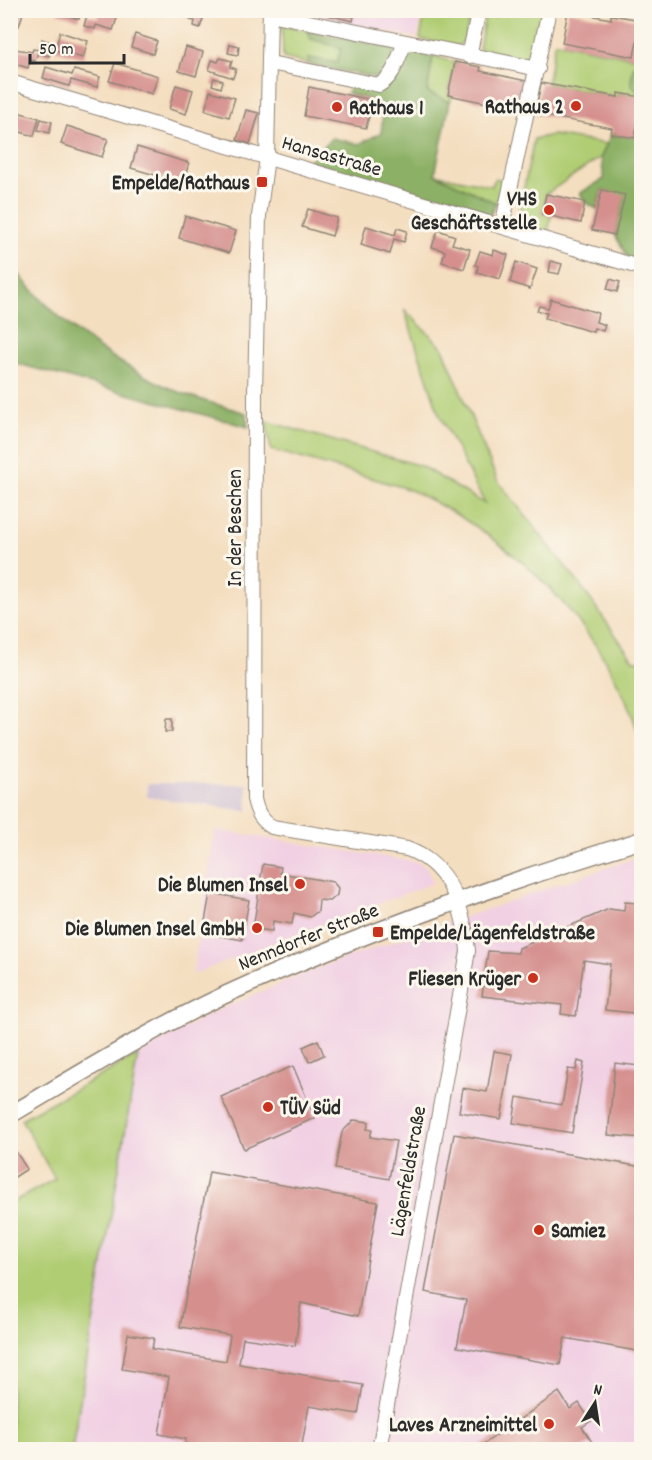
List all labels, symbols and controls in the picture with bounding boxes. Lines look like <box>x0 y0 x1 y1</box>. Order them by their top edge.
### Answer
scale bar <box>30 27 124 65</box>
text: 50 m <box>39 38 74 63</box>
place label: Rathaus 2 <box>485 94 564 124</box>
place label: Rathaus 1 <box>349 95 424 125</box>
marker: Rathaus 2 <box>569 99 583 113</box>
marker: Rathaus 1 <box>330 100 344 114</box>
street label: Hansastraße <box>278 129 385 186</box>
place label: Empelde/Rathaus <box>112 170 250 200</box>
marker: Empelde/Rathaus <box>255 175 269 189</box>
place label: VHS Geschäftsstelle <box>411 186 537 240</box>
marker: VHS Geschäftsstelle <box>542 203 556 217</box>
street label: In der Beschen <box>222 469 252 587</box>
place label: Die Blumen Insel <box>158 872 289 902</box>
marker: Die Blumen Insel <box>293 877 307 891</box>
street label: Nenndorfer Straße <box>234 897 384 981</box>
place label: Die Blumen Insel GmbH <box>65 916 245 946</box>
place label: Empelde/Lägenfeldstraße <box>390 920 595 950</box>
marker: Die Blumen Insel GmbH <box>250 921 264 935</box>
marker: Empelde/Lägenfeldstraße <box>371 925 385 939</box>
place label: Fliesen Krüger <box>408 966 522 996</box>
marker: Fliesen Krüger <box>526 971 540 985</box>
place label: TÜV Süd <box>280 1095 341 1125</box>
marker: TÜV Süd <box>261 1100 275 1114</box>
street label: Lägenfeldstraße <box>384 1104 436 1239</box>
place label: Samiez <box>551 1218 607 1248</box>
marker: Samiez <box>532 1223 546 1237</box>
north arrow <box>565 1373 625 1433</box>
text: N <box>591 1379 604 1403</box>
place label: Laves Arzneimittel <box>389 1412 538 1442</box>
marker: Laves Arzneimittel <box>542 1417 556 1431</box>

